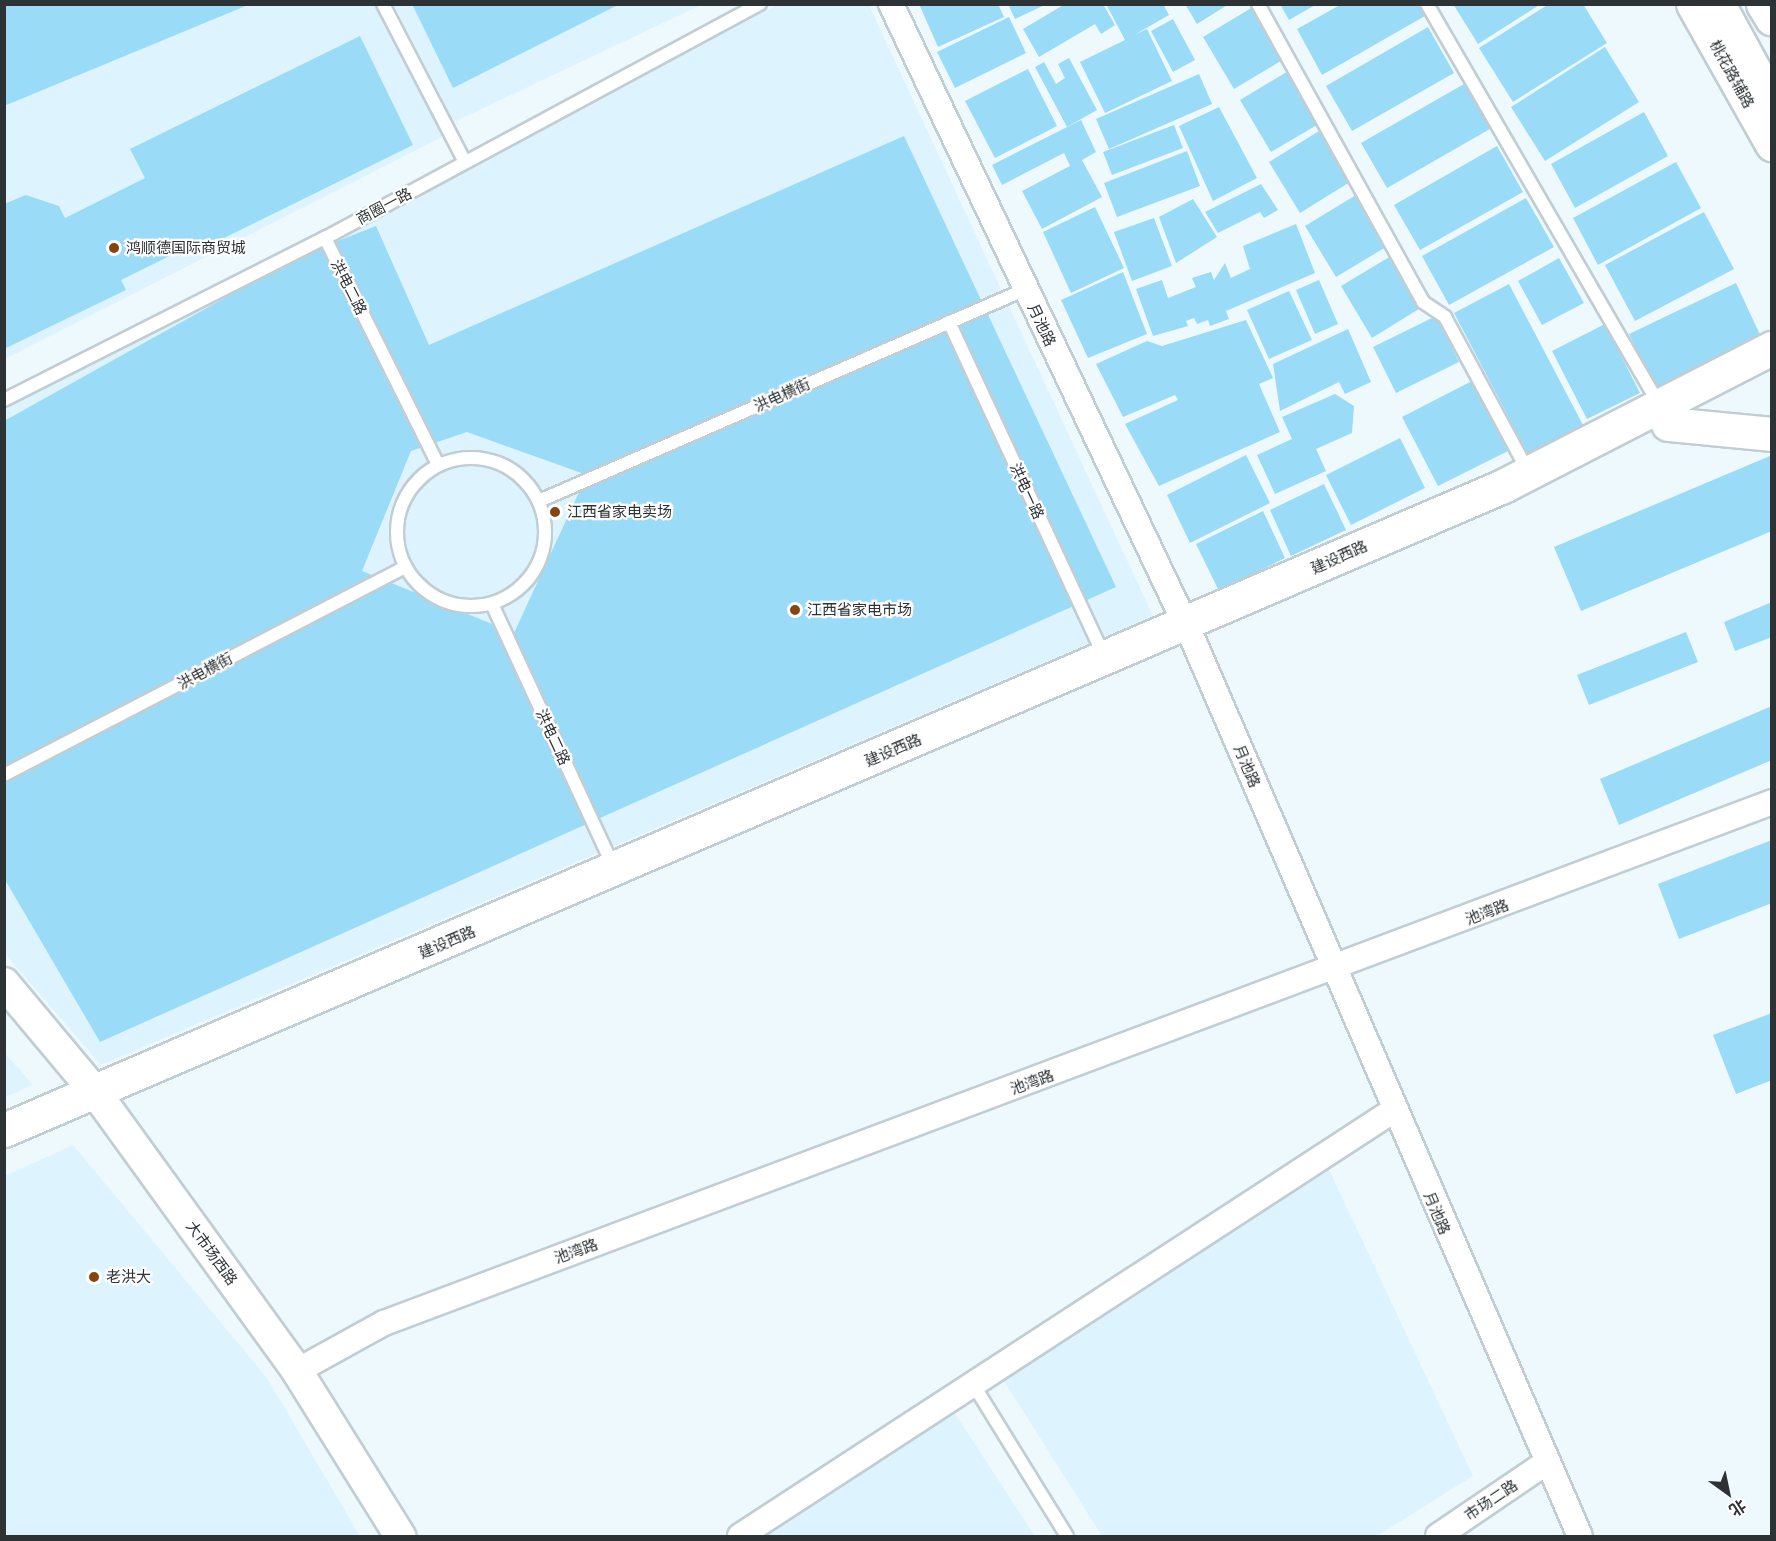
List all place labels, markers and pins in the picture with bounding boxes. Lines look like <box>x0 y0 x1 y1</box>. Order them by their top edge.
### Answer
place label: 鸿顺德国际商贸城 <box>126 239 246 257</box>
marker: 鸿顺德国际商贸城 <box>107 241 121 255</box>
place label: 江西省家电卖场 <box>567 503 672 521</box>
marker: 江西省家电卖场 <box>548 505 562 519</box>
place label: 江西省家电市场 <box>807 601 912 619</box>
marker: 江西省家电市场 <box>788 603 802 617</box>
place label: 老洪大 <box>106 1268 151 1286</box>
marker: 老洪大 <box>87 1270 101 1284</box>

